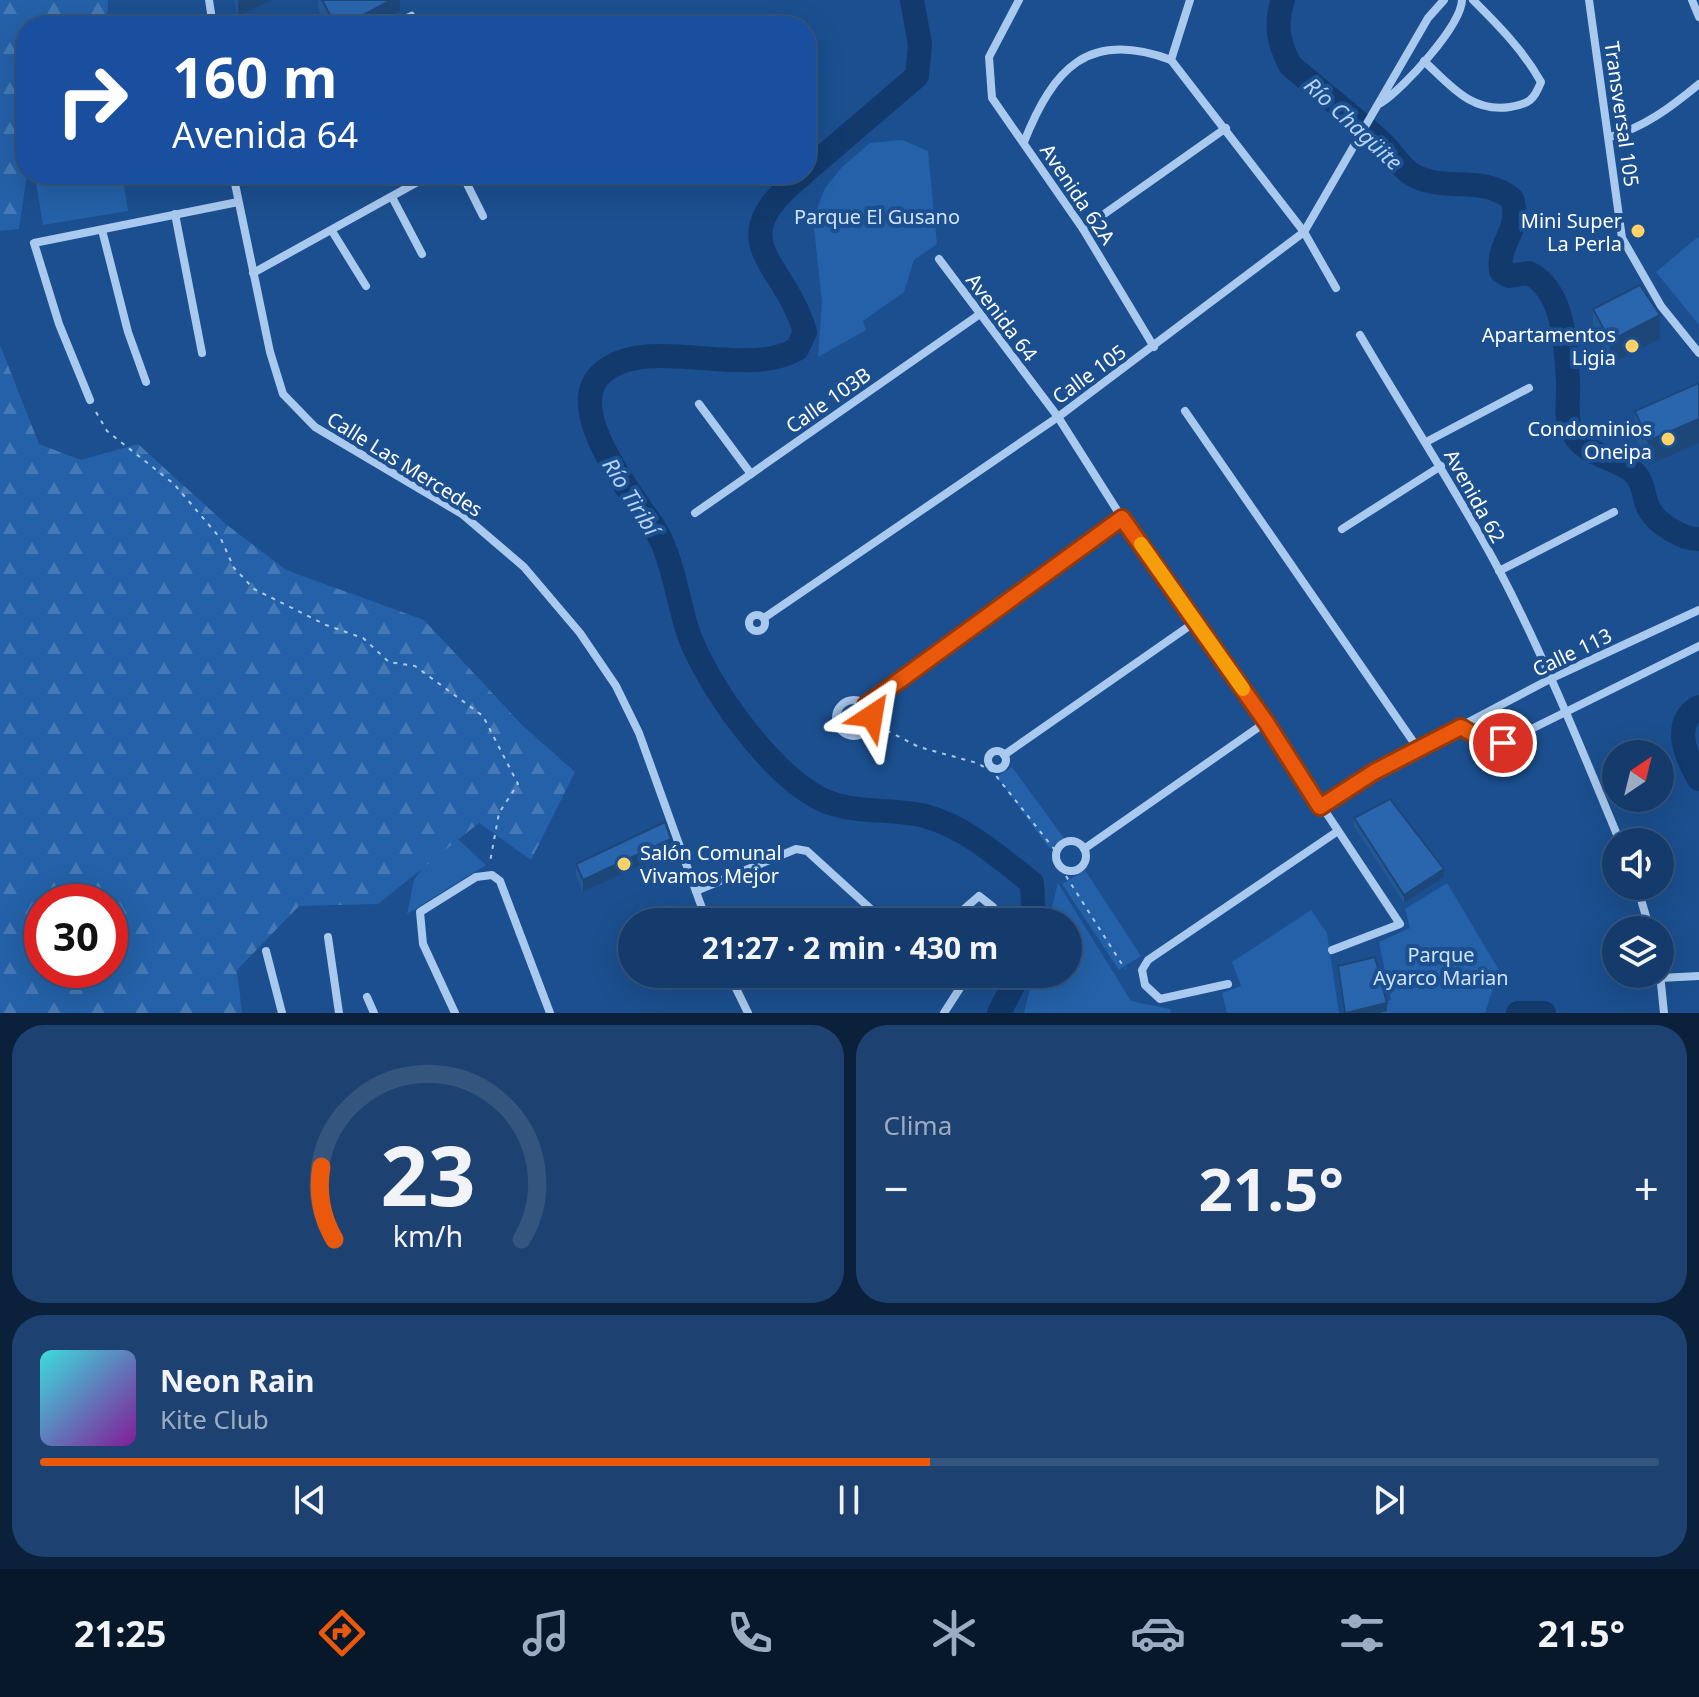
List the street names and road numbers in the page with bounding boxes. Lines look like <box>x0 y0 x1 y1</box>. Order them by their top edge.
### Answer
street label: Transversal 105 <box>1598 40 1646 188</box>
street label: Avenida 62A <box>1034 138 1122 250</box>
street label: Avenida 64 <box>960 268 1044 367</box>
street label: Calle 105 <box>1047 338 1131 410</box>
street label: Calle 103B <box>780 361 876 439</box>
street label: Calle Las Mercedes <box>322 405 488 523</box>
street label: Avenida 62 <box>1438 444 1512 548</box>
street label: Calle 113 <box>1528 621 1616 683</box>

